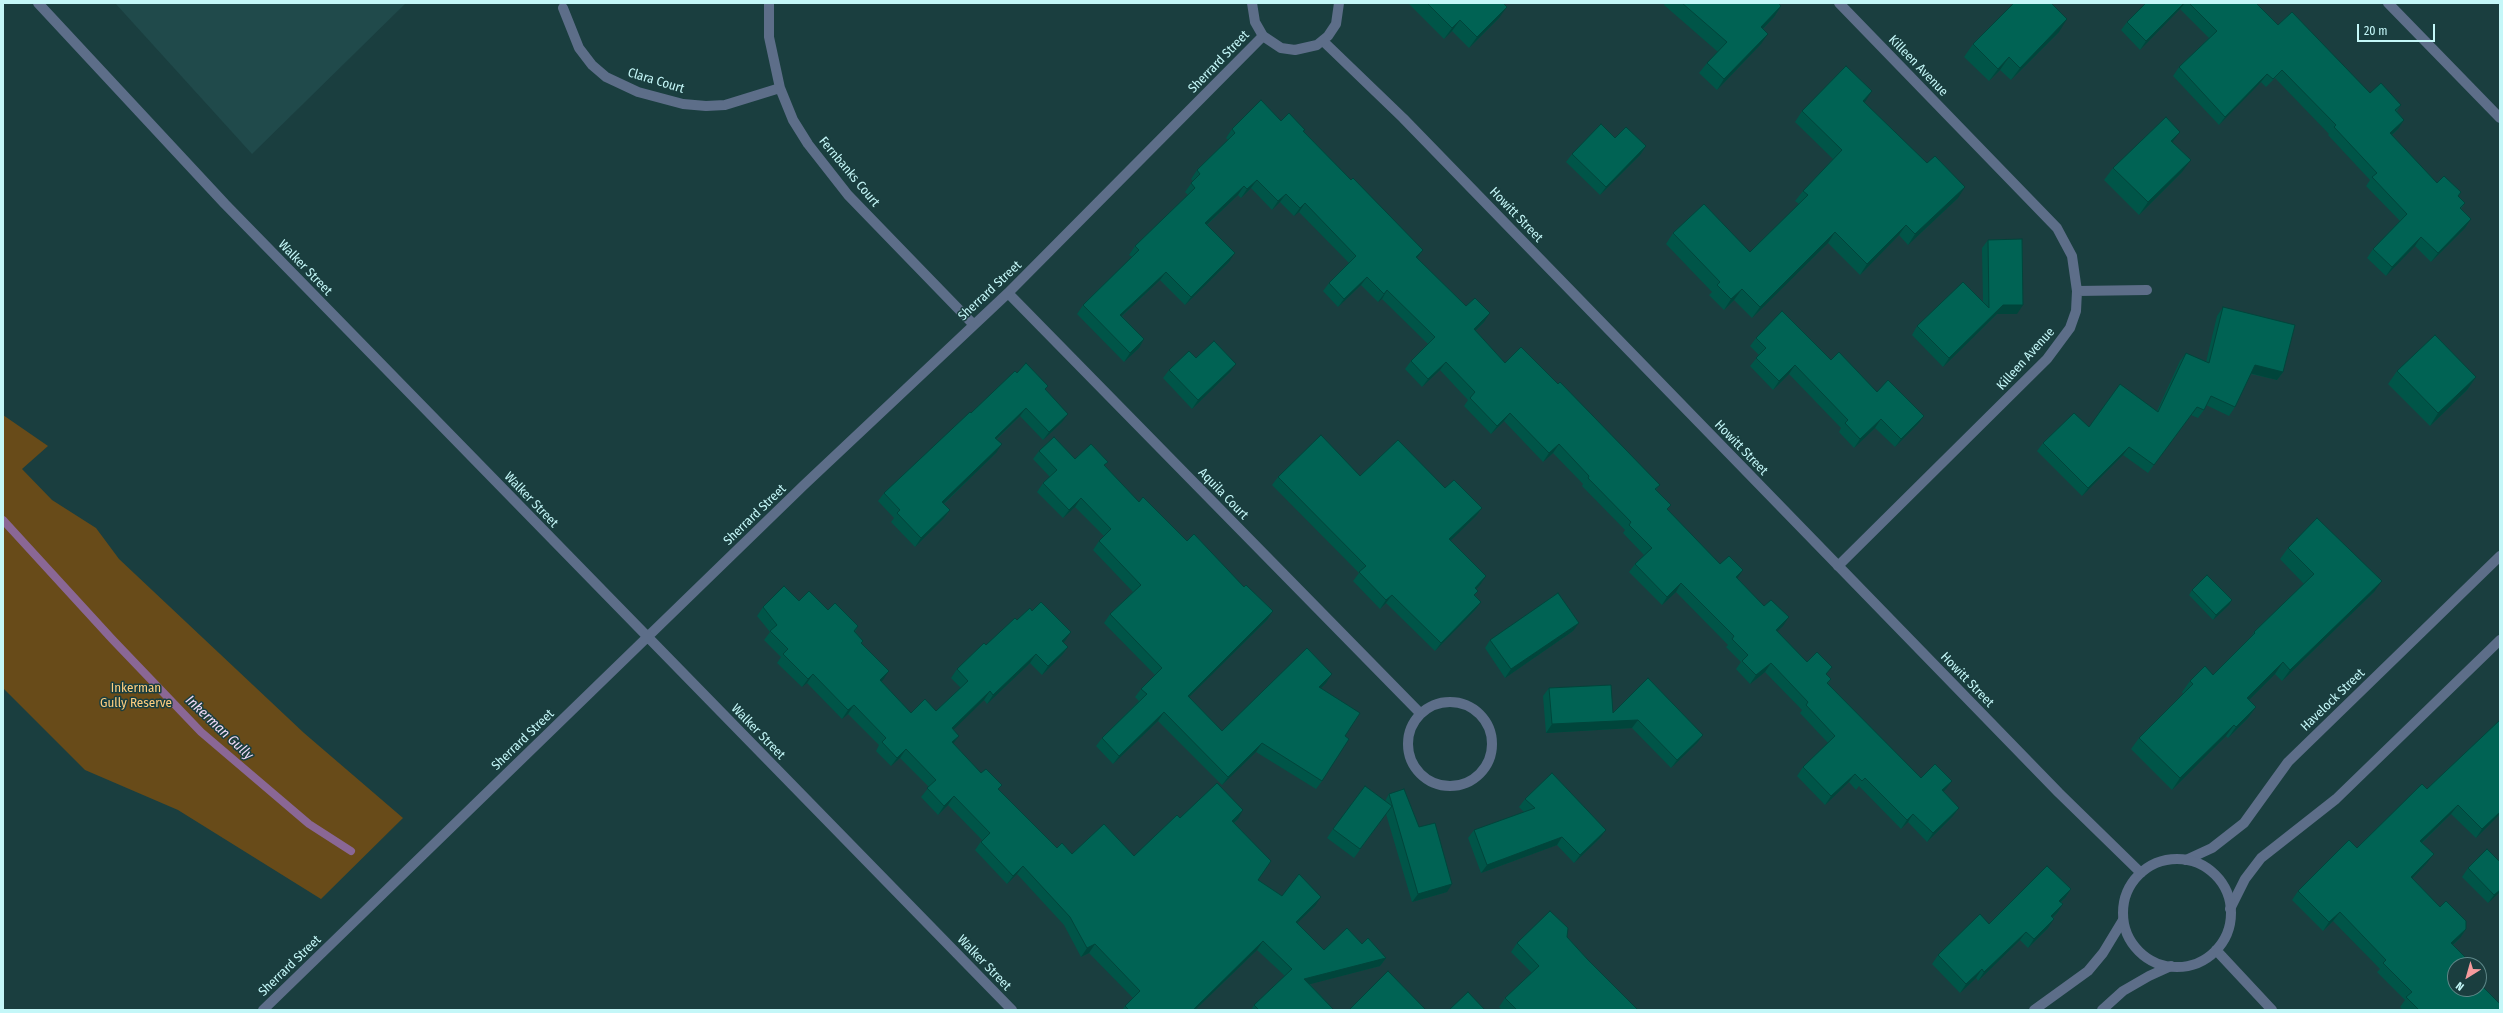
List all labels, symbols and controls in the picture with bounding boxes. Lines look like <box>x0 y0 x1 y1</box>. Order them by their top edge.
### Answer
scale bar <box>2359 16 2437 42</box>
text: 20 m <box>2364 24 2388 38</box>
street label: Sherrard Street <box>1185 27 1253 97</box>
street label: Killeen Avenue <box>1885 32 1951 100</box>
street label: Clara Court <box>626 65 686 97</box>
street label: Fernbanks Court <box>815 134 883 210</box>
street label: Howitt Street <box>1486 184 1546 246</box>
street label: Walker Street <box>275 237 335 299</box>
street label: Sherrard Street <box>955 258 1025 324</box>
street label: Killeen Avenue <box>1994 325 2058 393</box>
street label: Howitt Street <box>1711 417 1771 479</box>
street label: Aquila Court <box>1195 465 1251 523</box>
street label: Walker Street <box>501 469 561 531</box>
street label: Sherrard Street <box>720 481 790 549</box>
street label: Howitt Street <box>1937 649 1997 711</box>
street label: Havelock Street <box>2298 666 2368 734</box>
park label: Inkerman Gully Reserve <box>100 680 172 711</box>
water label: Inkerman Gully <box>182 692 256 764</box>
street label: Walker Street <box>728 701 788 763</box>
street label: Sherrard Street <box>488 706 558 774</box>
street label: Sherrard Street <box>255 932 325 1000</box>
street label: Walker Street <box>954 932 1014 994</box>
north arrow <box>2447 957 2487 997</box>
text: N <box>2454 979 2467 993</box>

